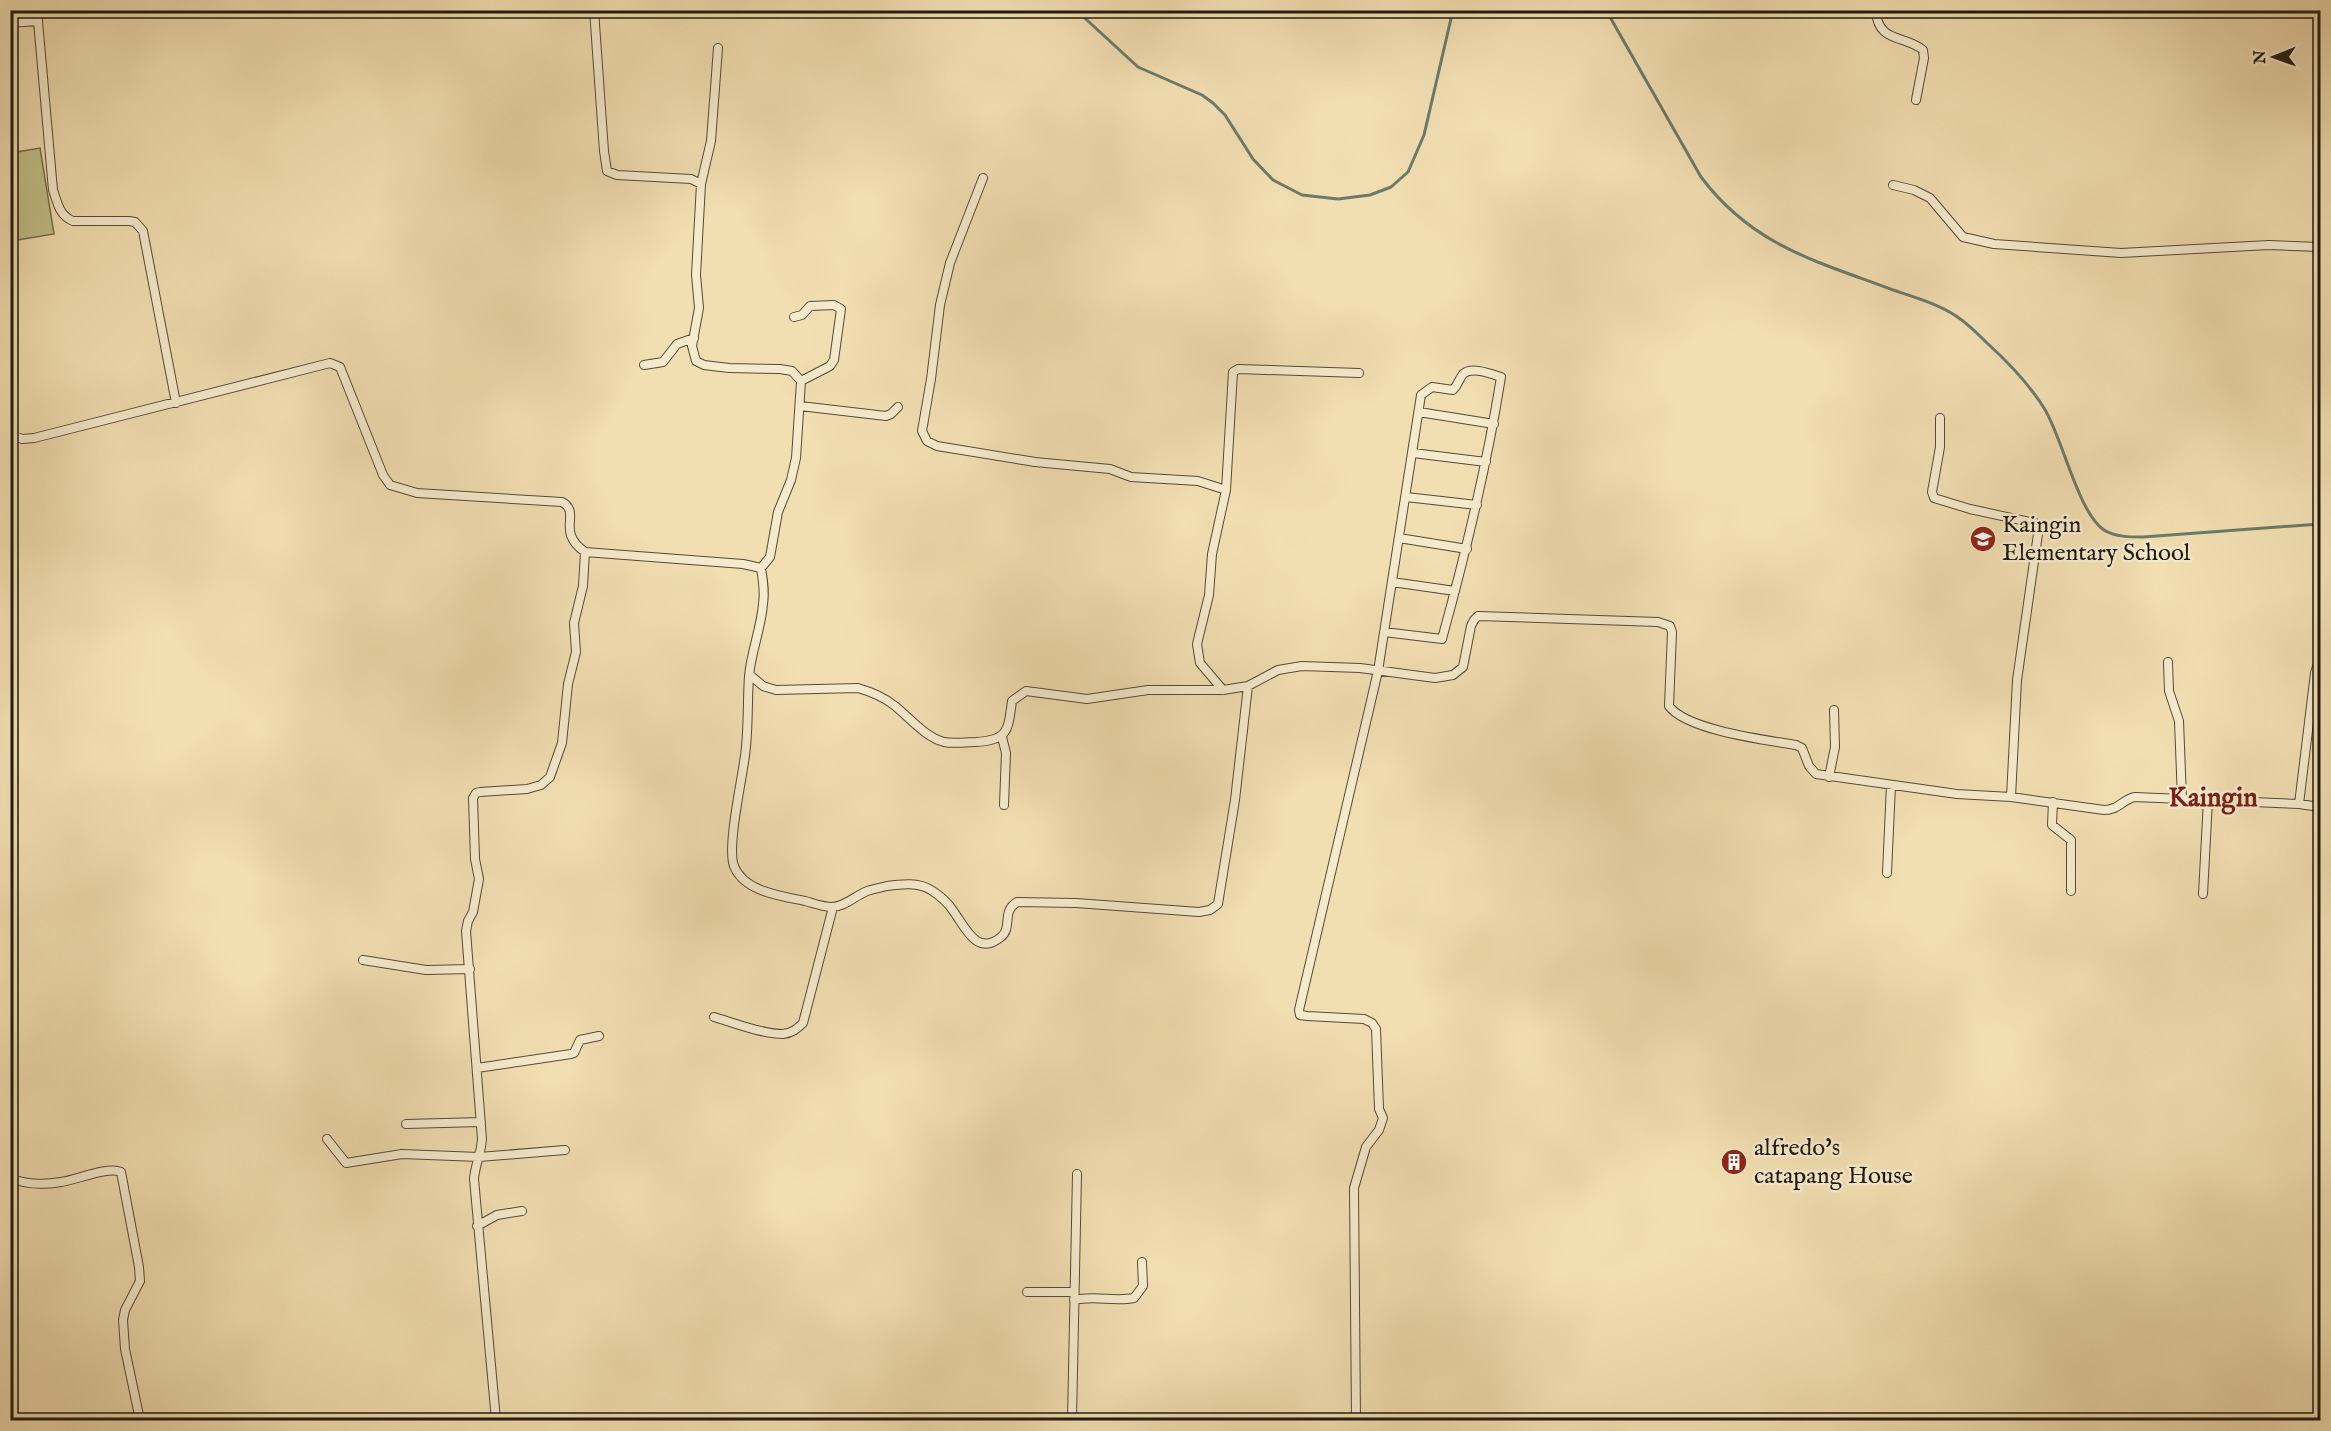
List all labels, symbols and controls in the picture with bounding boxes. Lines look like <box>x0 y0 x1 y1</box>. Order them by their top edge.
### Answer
north arrow <box>2244 27 2304 87</box>
text: N <box>2251 50 2271 65</box>
place label: Kaingin Elementary School <box>2002 510 2191 569</box>
school or university icon: Kaingin Elementary School <box>1968 524 1998 554</box>
district label: Kaingin <box>2168 782 2258 816</box>
place label: alfredo's catapang House <box>1754 1133 1913 1192</box>
building icon: alfredo's catapang House <box>1719 1147 1749 1177</box>

